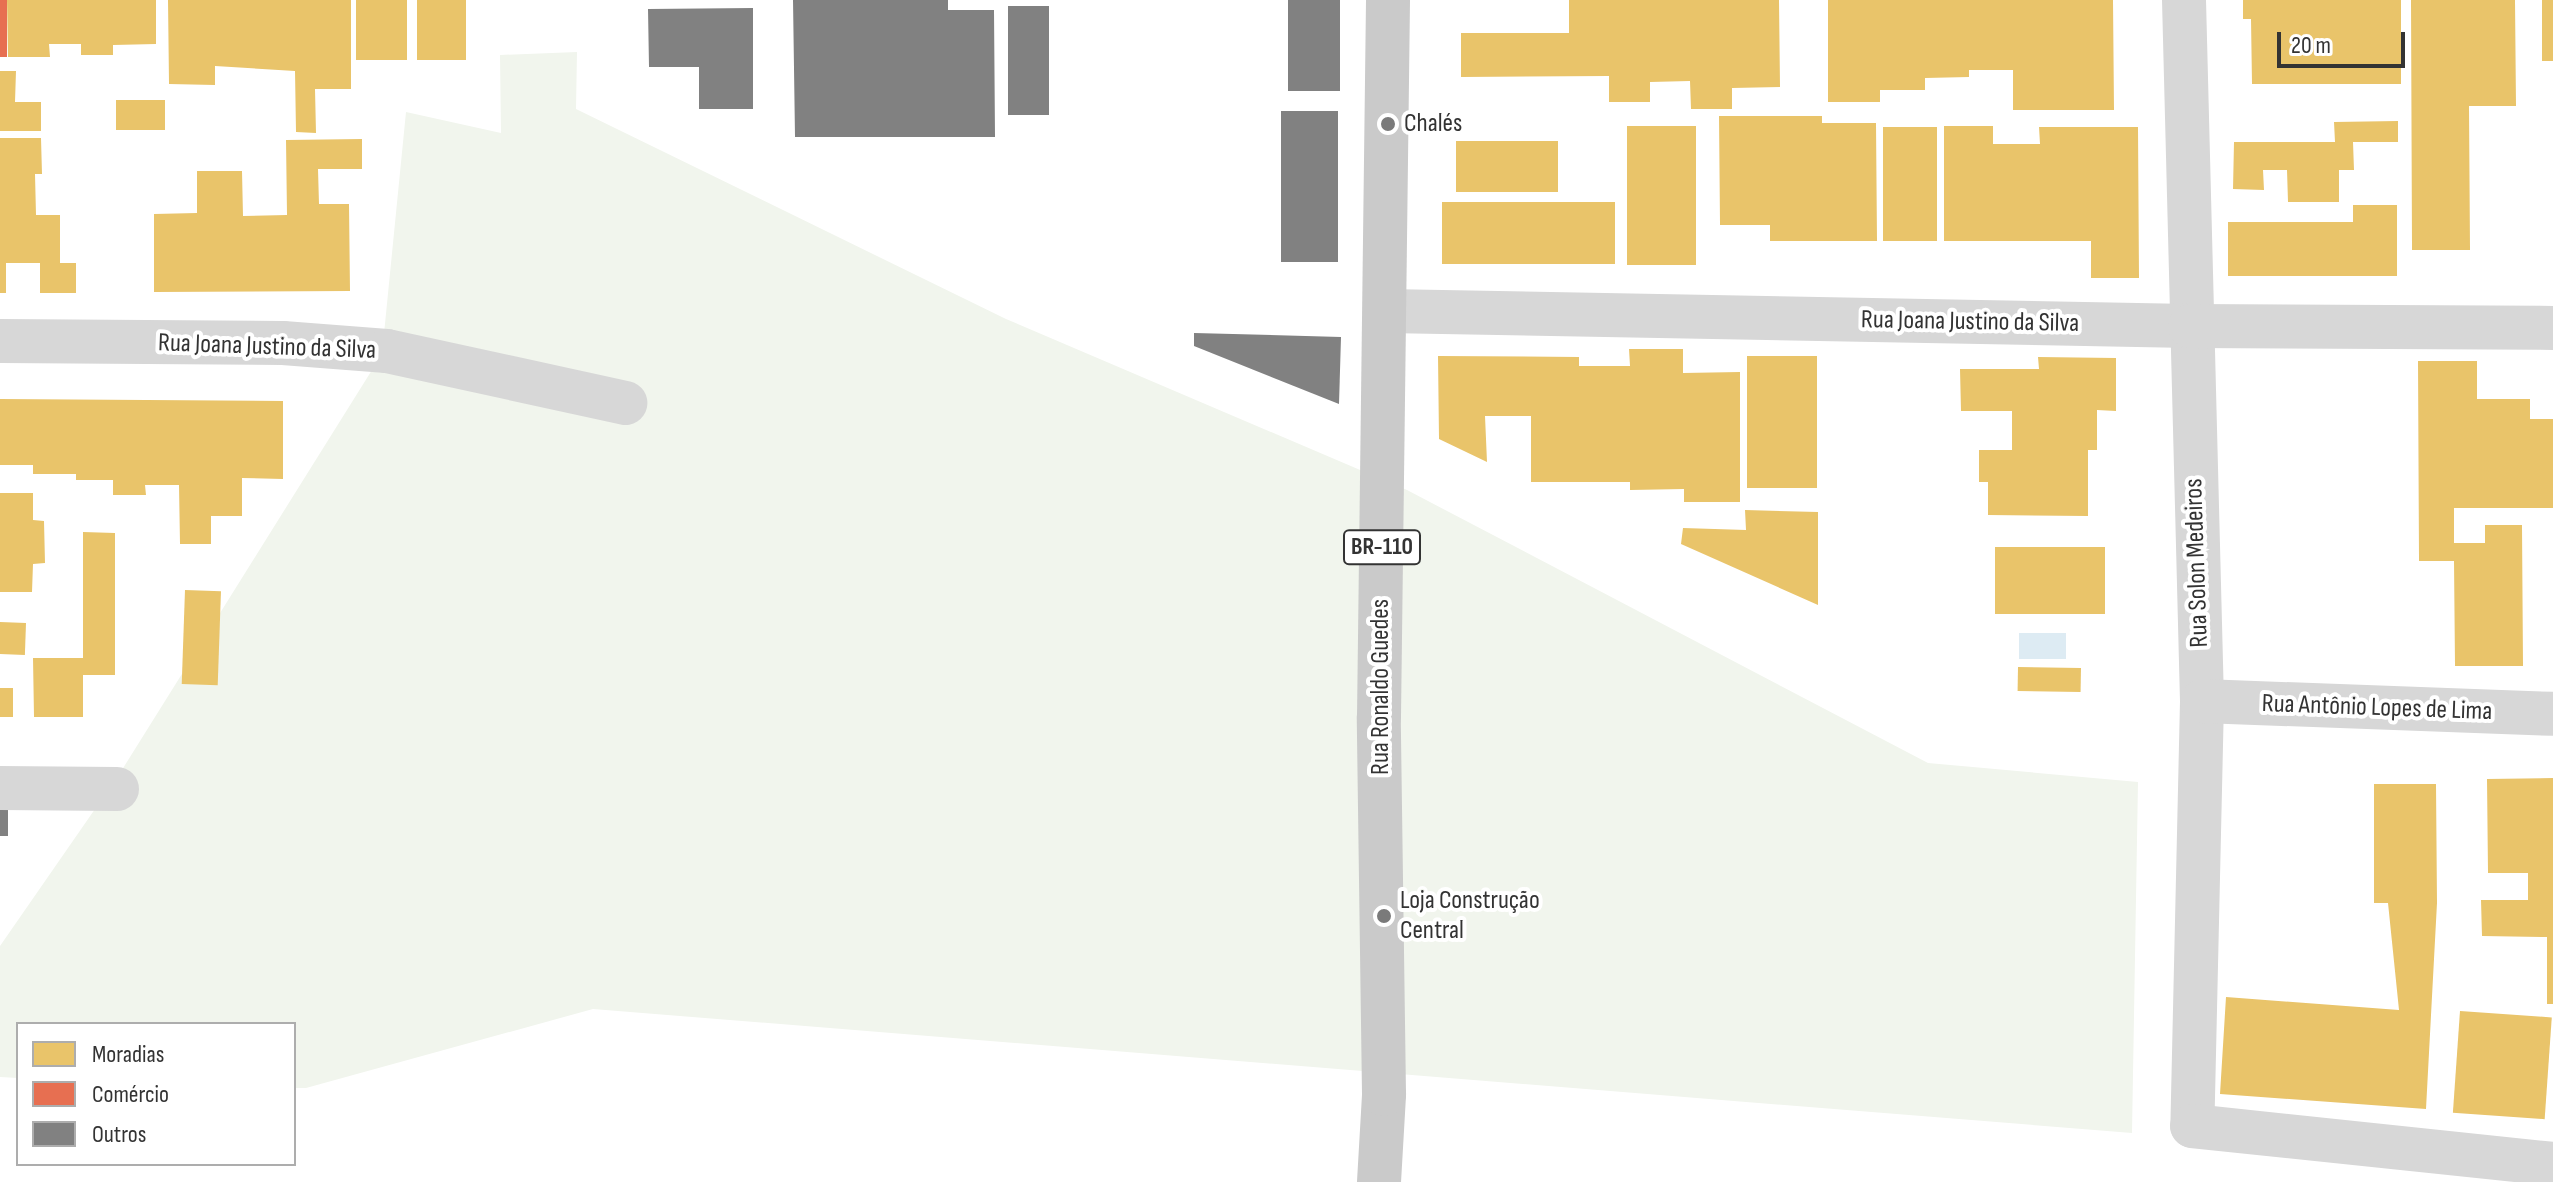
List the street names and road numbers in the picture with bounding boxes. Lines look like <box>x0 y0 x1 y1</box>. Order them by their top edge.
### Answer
street label: Rua Joana Justino da Silva <box>1861 304 2079 340</box>
street label: Rua Joana Justino da Silva <box>157 328 377 366</box>
street label: Rua Solon Medeiros <box>2178 478 2216 648</box>
road number: BR-110 <box>1342 527 1422 567</box>
street label: Rua Ronaldo Guedes <box>1365 599 1397 775</box>
street label: Rua Antônio Lopes de Lima <box>2261 688 2493 728</box>

